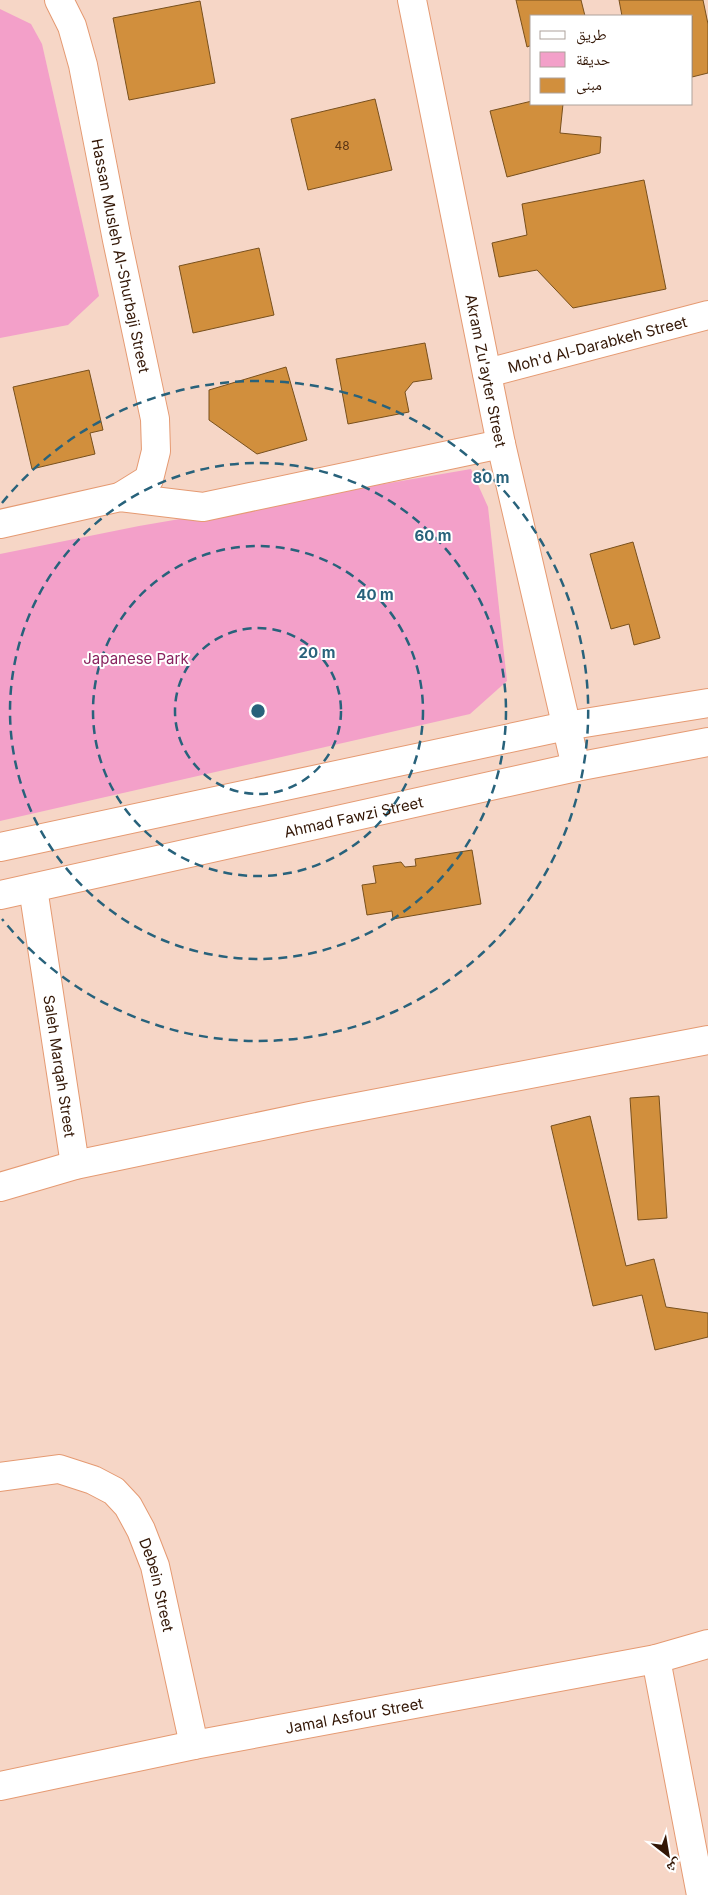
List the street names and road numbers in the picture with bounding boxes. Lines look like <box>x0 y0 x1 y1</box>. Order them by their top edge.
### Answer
street label: Hassan Musleh Al-Shurbaji Street <box>88 137 154 375</box>
street label: Akram Zu'ayter Street <box>462 293 511 449</box>
street label: Moh'd Al-Darabkeh Street <box>506 311 689 377</box>
street label: Ahmad Fawzi Street <box>282 792 425 841</box>
street label: Saleh Marqah Street <box>40 993 80 1139</box>
street label: Debein Street <box>135 1535 179 1633</box>
street label: Jamal Asfour Street <box>283 1693 425 1737</box>

